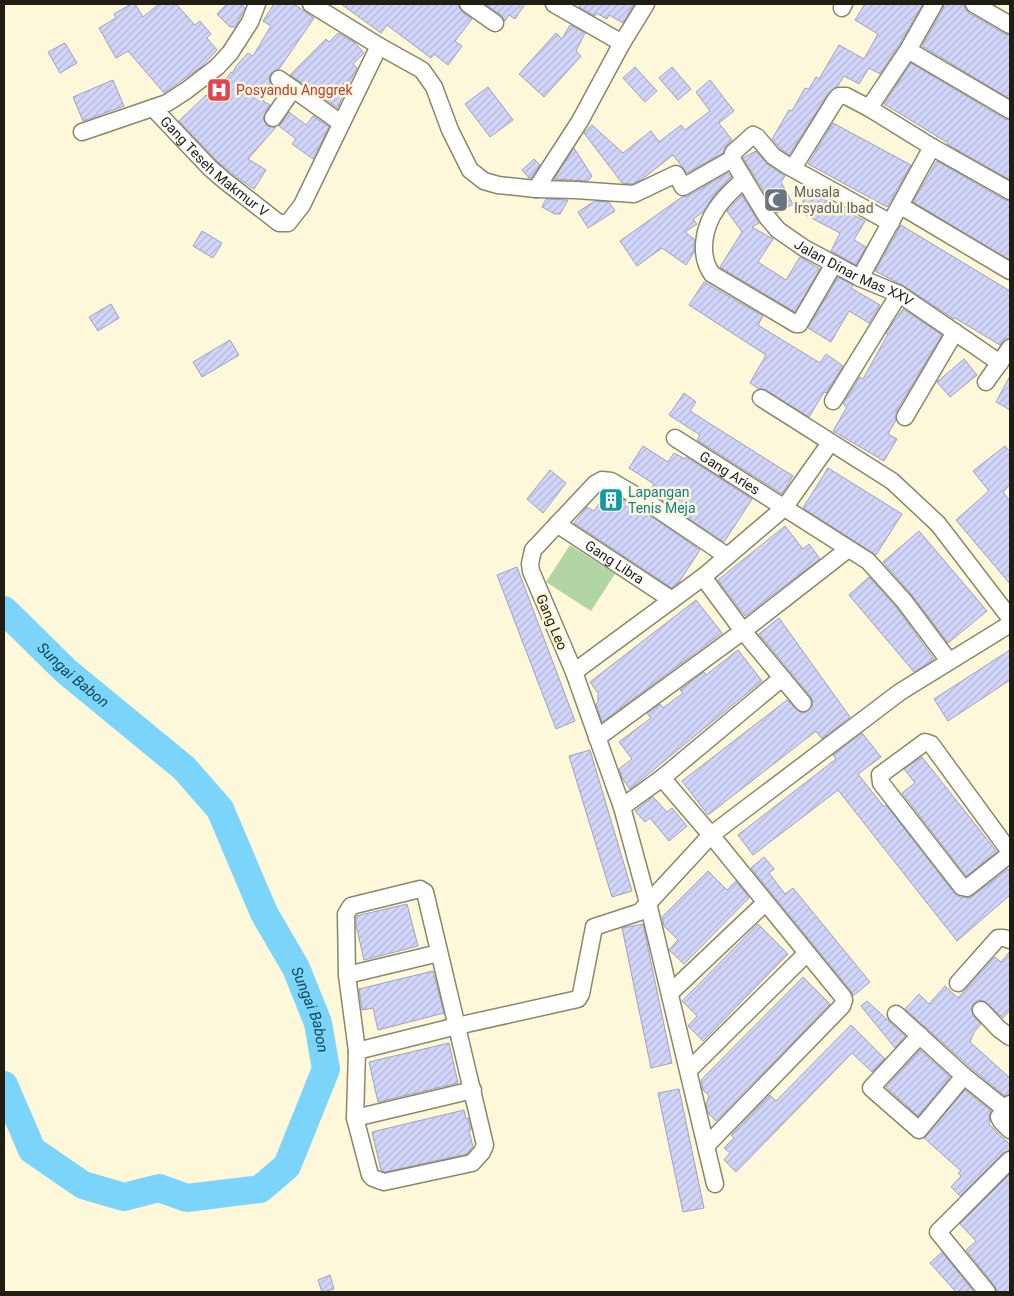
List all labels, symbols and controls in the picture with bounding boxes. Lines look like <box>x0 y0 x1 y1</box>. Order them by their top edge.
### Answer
hospital icon: Posyandu Anggrek <box>206 77 232 103</box>
place label: Posyandu Anggrek <box>236 82 354 98</box>
street label: Gang Teseh Makmur V <box>157 113 272 220</box>
place label: Musala Irsyadul Ibad <box>794 184 874 216</box>
mosque icon: Musala Irsyadul Ibad <box>763 187 789 213</box>
street label: Jalan Dinar Mas XXV <box>791 236 916 309</box>
street label: Gang Aries <box>697 448 763 498</box>
place label: Lapangan Tenis Meja <box>628 484 696 516</box>
building icon: Lapangan Tenis Meja <box>598 487 624 513</box>
street label: Gang Libra <box>582 537 647 587</box>
street label: Gang Leo <box>533 592 571 652</box>
water label: Sungai Babon <box>33 639 113 712</box>
water label: Sungai Babon <box>287 964 332 1054</box>

